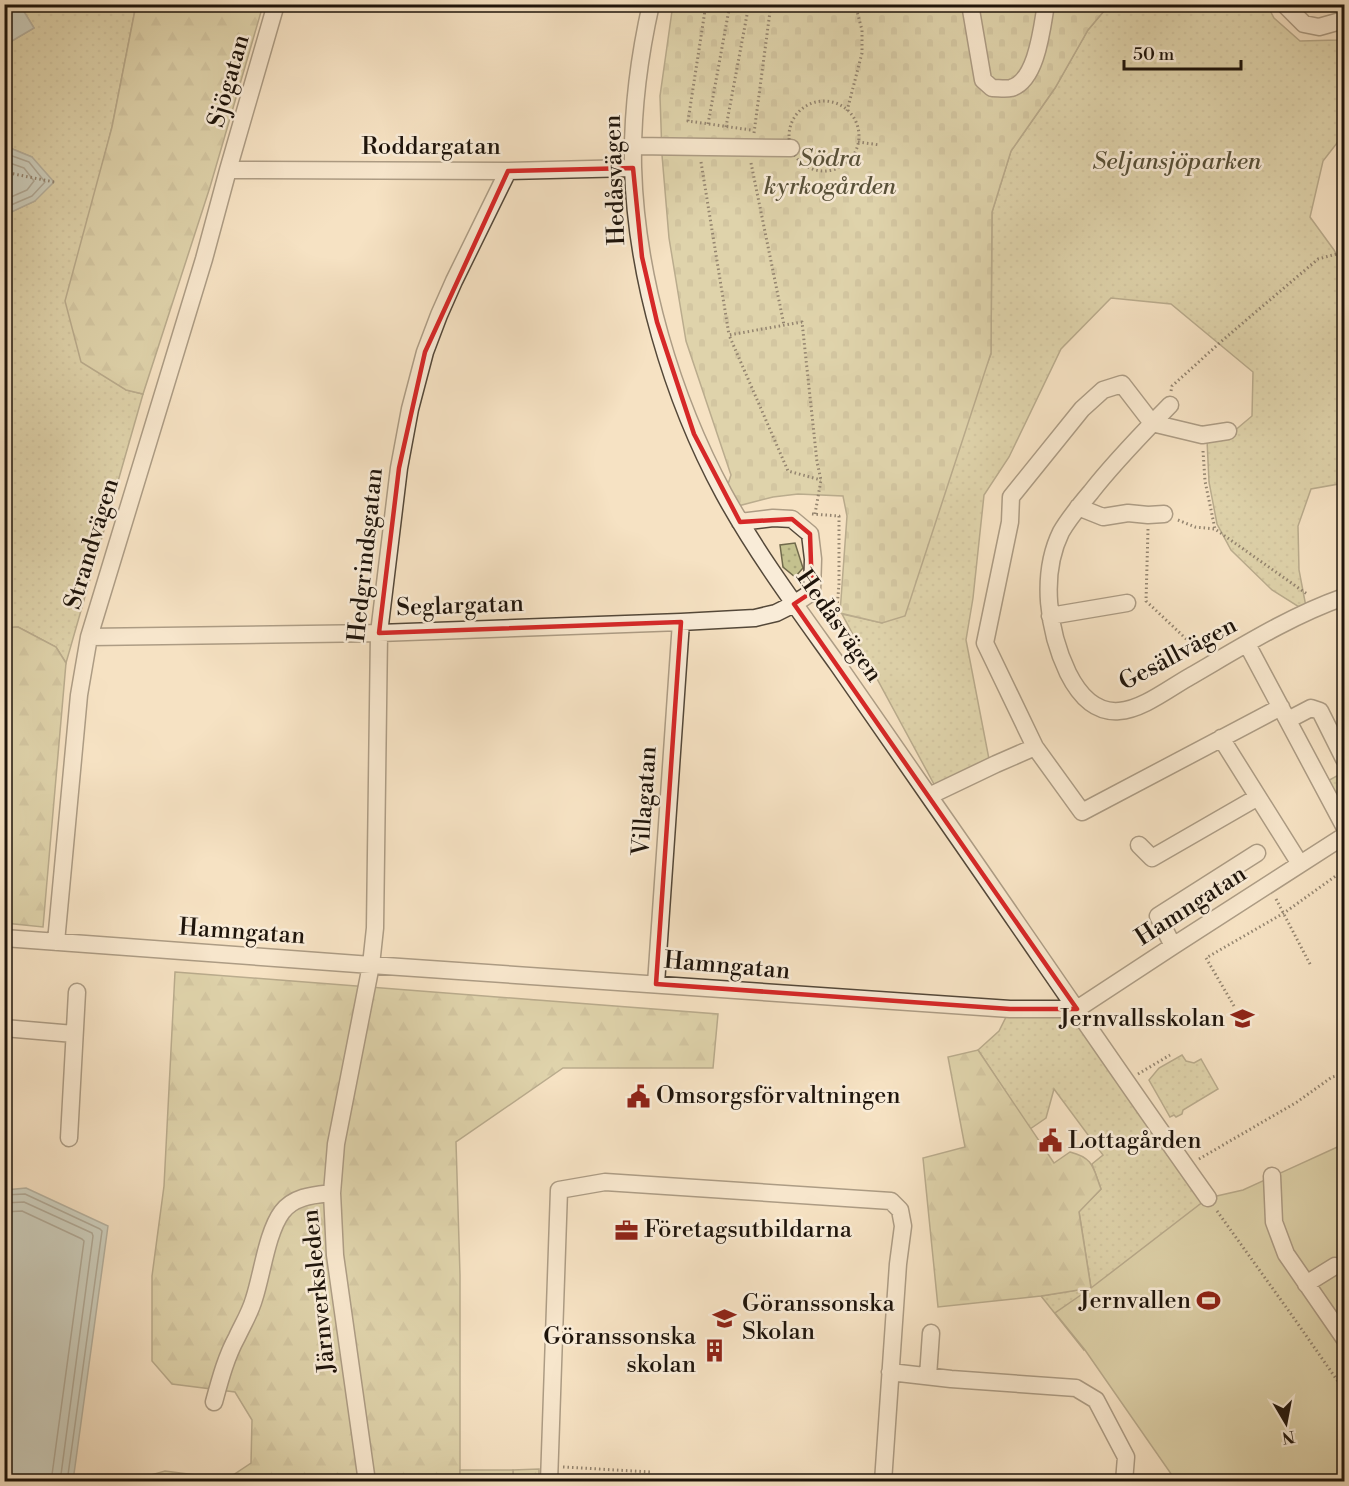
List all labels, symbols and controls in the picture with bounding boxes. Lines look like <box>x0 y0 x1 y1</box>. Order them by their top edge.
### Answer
street label: Sjögatan <box>201 31 257 131</box>
scale bar <box>1124 33 1241 71</box>
text: 50 m <box>1133 43 1175 66</box>
street label: Hedåsvägen <box>598 114 632 246</box>
street label: Roddargatan <box>361 132 501 162</box>
park label: Södra kyrkogården <box>764 144 897 202</box>
park label: Seljansjöparken <box>1093 147 1262 177</box>
street label: Hedgrindsgatan <box>342 466 390 644</box>
street label: Strandvägen <box>58 475 126 613</box>
street label: Hedåsvägen <box>789 564 889 688</box>
street label: Seglargatan <box>396 589 524 623</box>
street label: Gesällvägen <box>1114 610 1242 698</box>
street label: Villagatan <box>626 745 664 858</box>
street label: Hamngatan <box>1130 859 1252 953</box>
street label: Hamngatan <box>178 913 306 951</box>
street label: Hamngatan <box>663 946 791 986</box>
place label: Jernvallsskolan <box>1058 1004 1225 1034</box>
school or university icon: Jernvallsskolan <box>1230 1006 1256 1032</box>
place label: Omsorgsförvaltningen <box>656 1081 901 1111</box>
public building icon: Omsorgsförvaltningen <box>625 1083 651 1109</box>
place label: Lottagården <box>1068 1126 1202 1156</box>
public building icon: Lottagården <box>1037 1128 1063 1154</box>
street label: Järnverksleden <box>295 1208 343 1375</box>
place label: Företagsutbildarna <box>644 1215 853 1245</box>
office icon: Företagsutbildarna <box>613 1217 639 1243</box>
place label: Jernvallen <box>1078 1286 1191 1316</box>
sports icon: Jernvallen <box>1196 1288 1222 1314</box>
place label: Göranssonska Skolan <box>742 1289 896 1347</box>
school or university icon: Göranssonska Skolan <box>711 1305 737 1331</box>
place label: Göranssonska skolan <box>543 1322 697 1380</box>
building icon: Göranssonska skolan <box>701 1338 727 1364</box>
north arrow <box>1256 1393 1316 1453</box>
text: N <box>1280 1426 1296 1448</box>

